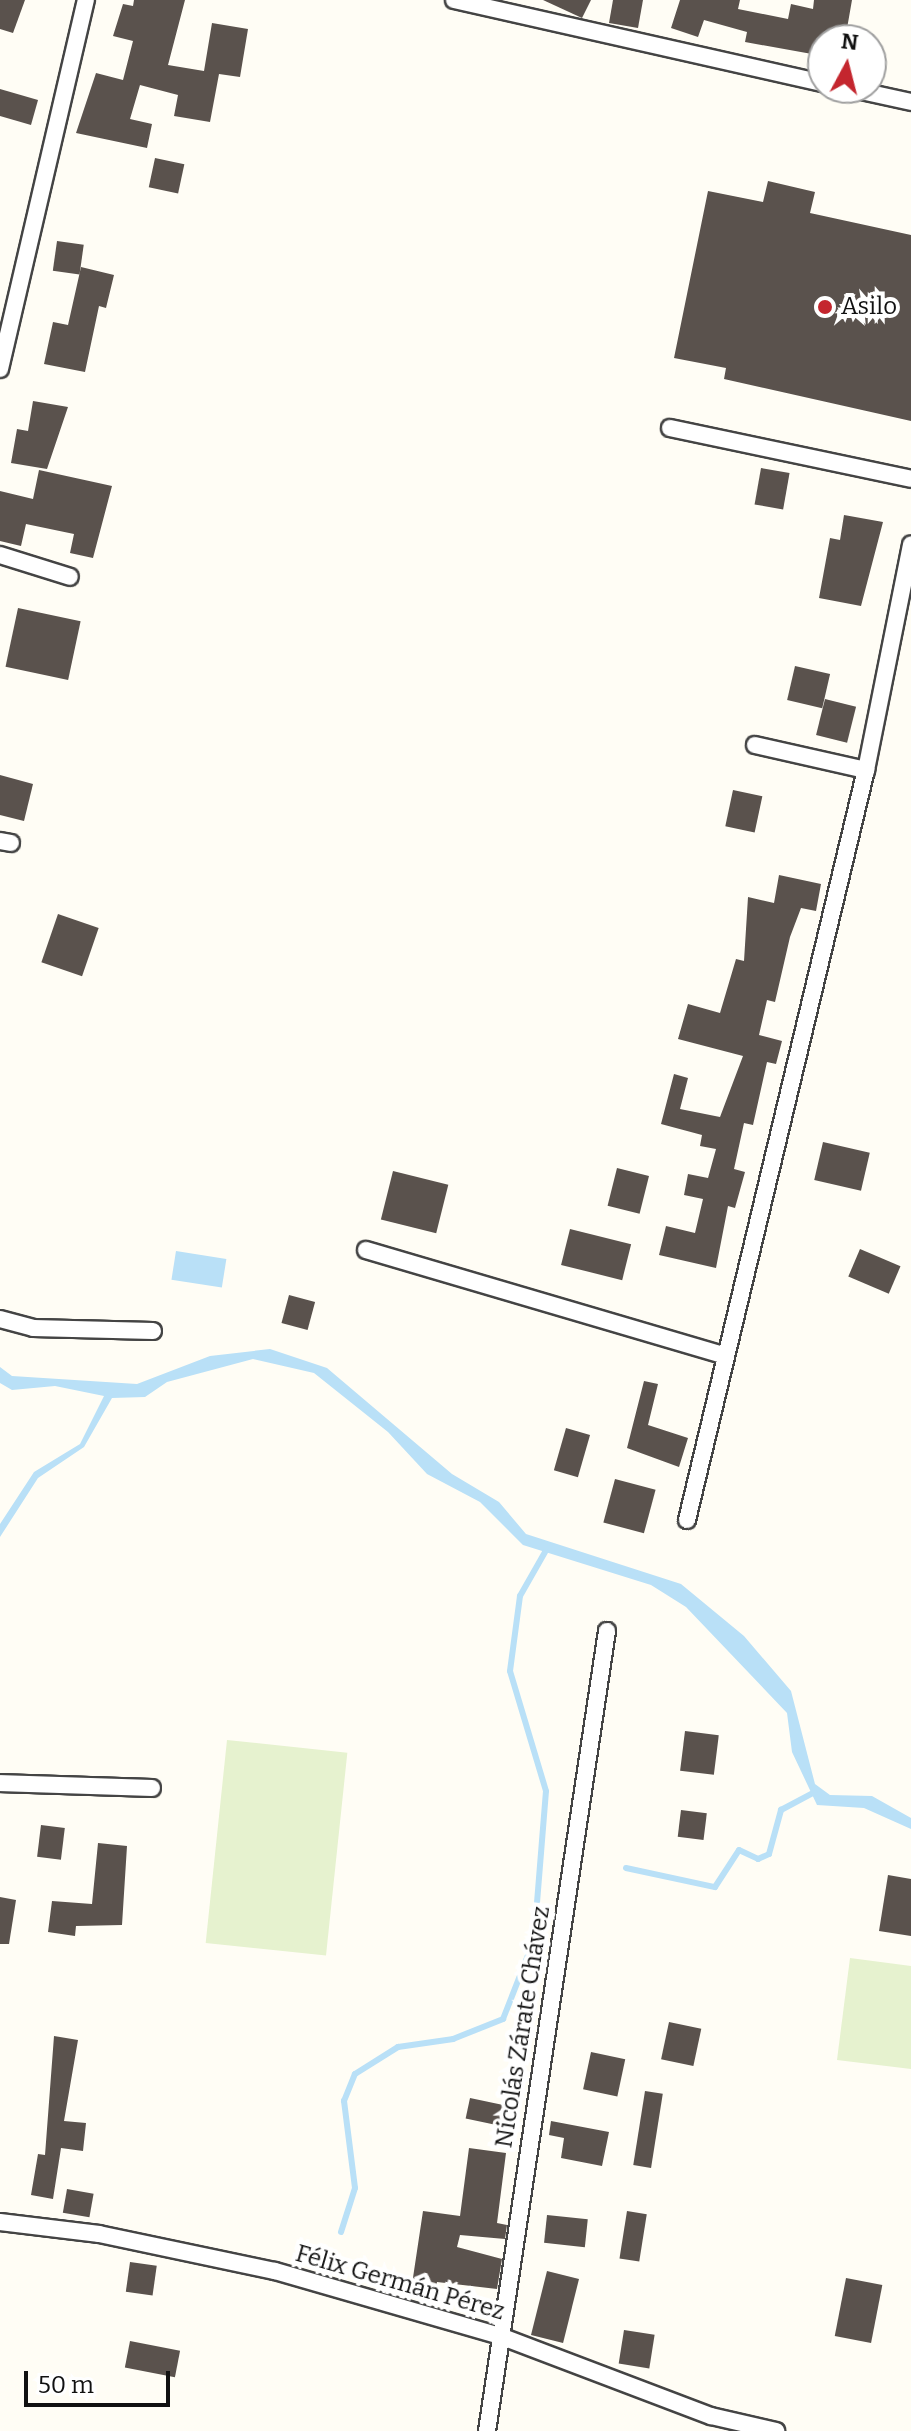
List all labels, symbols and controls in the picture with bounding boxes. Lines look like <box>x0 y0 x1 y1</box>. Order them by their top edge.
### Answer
north arrow <box>807 24 887 104</box>
text: N <box>840 27 860 56</box>
place label: Asilo <box>841 293 897 321</box>
marker: Asilo <box>816 298 834 316</box>
street label: Nicolás Zárate Chávez <box>490 1904 556 2150</box>
street label: Félix Germán Pérez <box>292 2239 508 2327</box>
scale bar <box>28 2355 174 2405</box>
text: 50 m <box>38 2371 94 2399</box>

